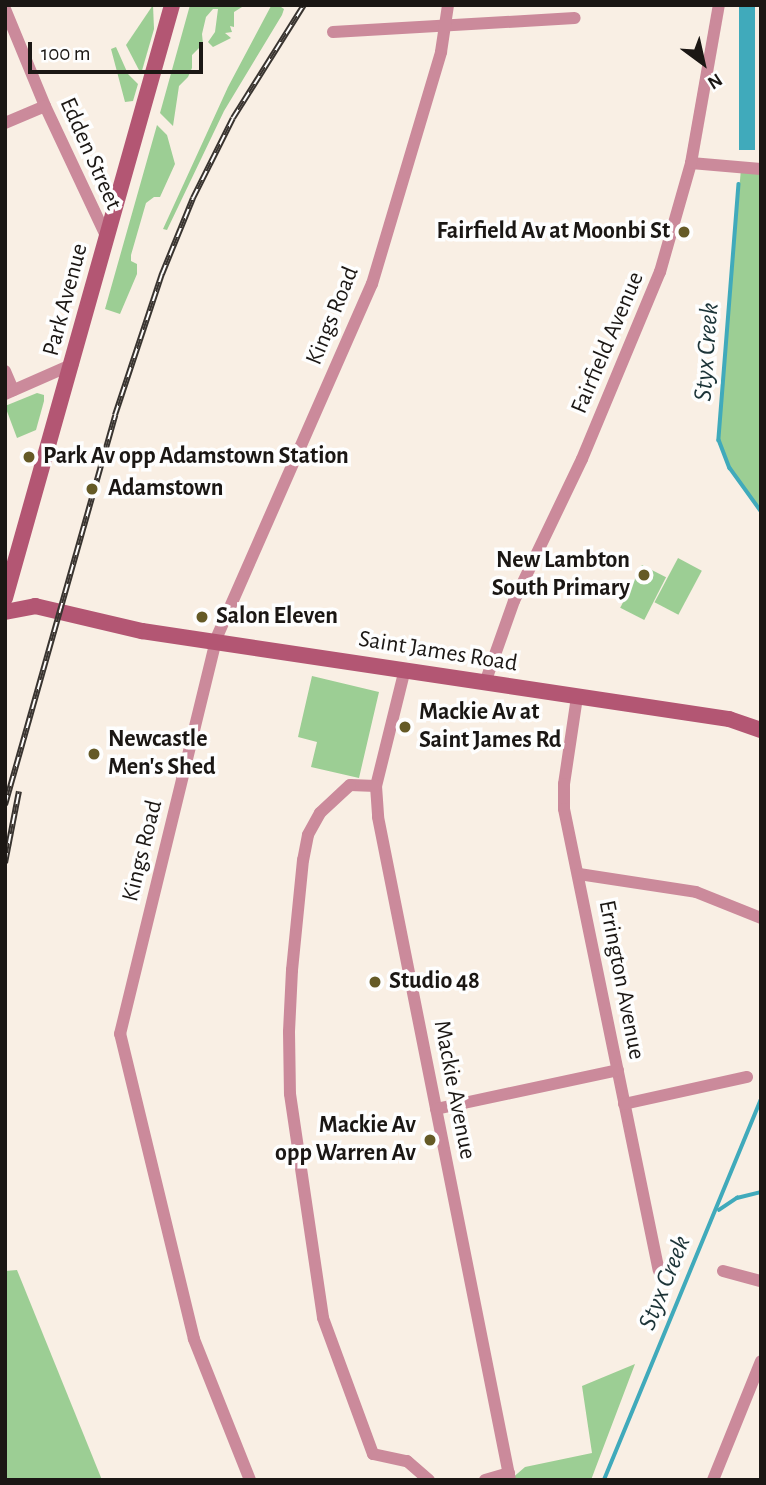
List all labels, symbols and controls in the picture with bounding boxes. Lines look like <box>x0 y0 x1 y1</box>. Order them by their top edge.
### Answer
scale bar <box>32 28 206 72</box>
north arrow <box>668 28 738 98</box>
text: 100 m <box>41 43 91 64</box>
text: N <box>704 69 725 93</box>
street label: Edden Street <box>52 93 128 215</box>
place label: Fairfield Av at Moonbi St <box>436 218 670 246</box>
marker: Fairfield Av at Moonbi St <box>676 224 692 240</box>
street label: Park Avenue <box>37 241 95 359</box>
street label: Kings Road <box>300 263 366 369</box>
street label: Fairfield Avenue <box>565 268 651 418</box>
water label: Styx Creek <box>688 302 726 402</box>
place label: Park Av opp Adamstown Station <box>43 443 349 471</box>
marker: Park Av opp Adamstown Station <box>21 449 37 465</box>
place label: Adamstown <box>108 475 224 503</box>
marker: Adamstown <box>82 479 102 499</box>
place label: New Lambton South Primary <box>492 547 630 603</box>
marker: New Lambton South Primary <box>636 567 652 583</box>
place label: Salon Eleven <box>216 603 338 631</box>
marker: Salon Eleven <box>194 609 210 625</box>
street label: Saint James Road <box>357 625 519 679</box>
place label: Mackie Av at Saint James Rd <box>419 699 561 755</box>
marker: Mackie Av at Saint James Rd <box>397 719 413 735</box>
place label: Newcastle Men's Shed <box>108 726 216 782</box>
marker: Newcastle Men's Shed <box>86 746 102 762</box>
street label: Kings Road <box>116 797 170 905</box>
street label: Errington Avenue <box>591 898 651 1062</box>
place label: Studio 48 <box>389 968 480 996</box>
marker: Studio 48 <box>367 974 383 990</box>
street label: Mackie Avenue <box>426 1018 482 1162</box>
place label: Mackie Av opp Warren Av <box>275 1112 416 1168</box>
marker: Mackie Av opp Warren Av <box>422 1132 438 1148</box>
water label: Styx Creek <box>632 1231 698 1335</box>

